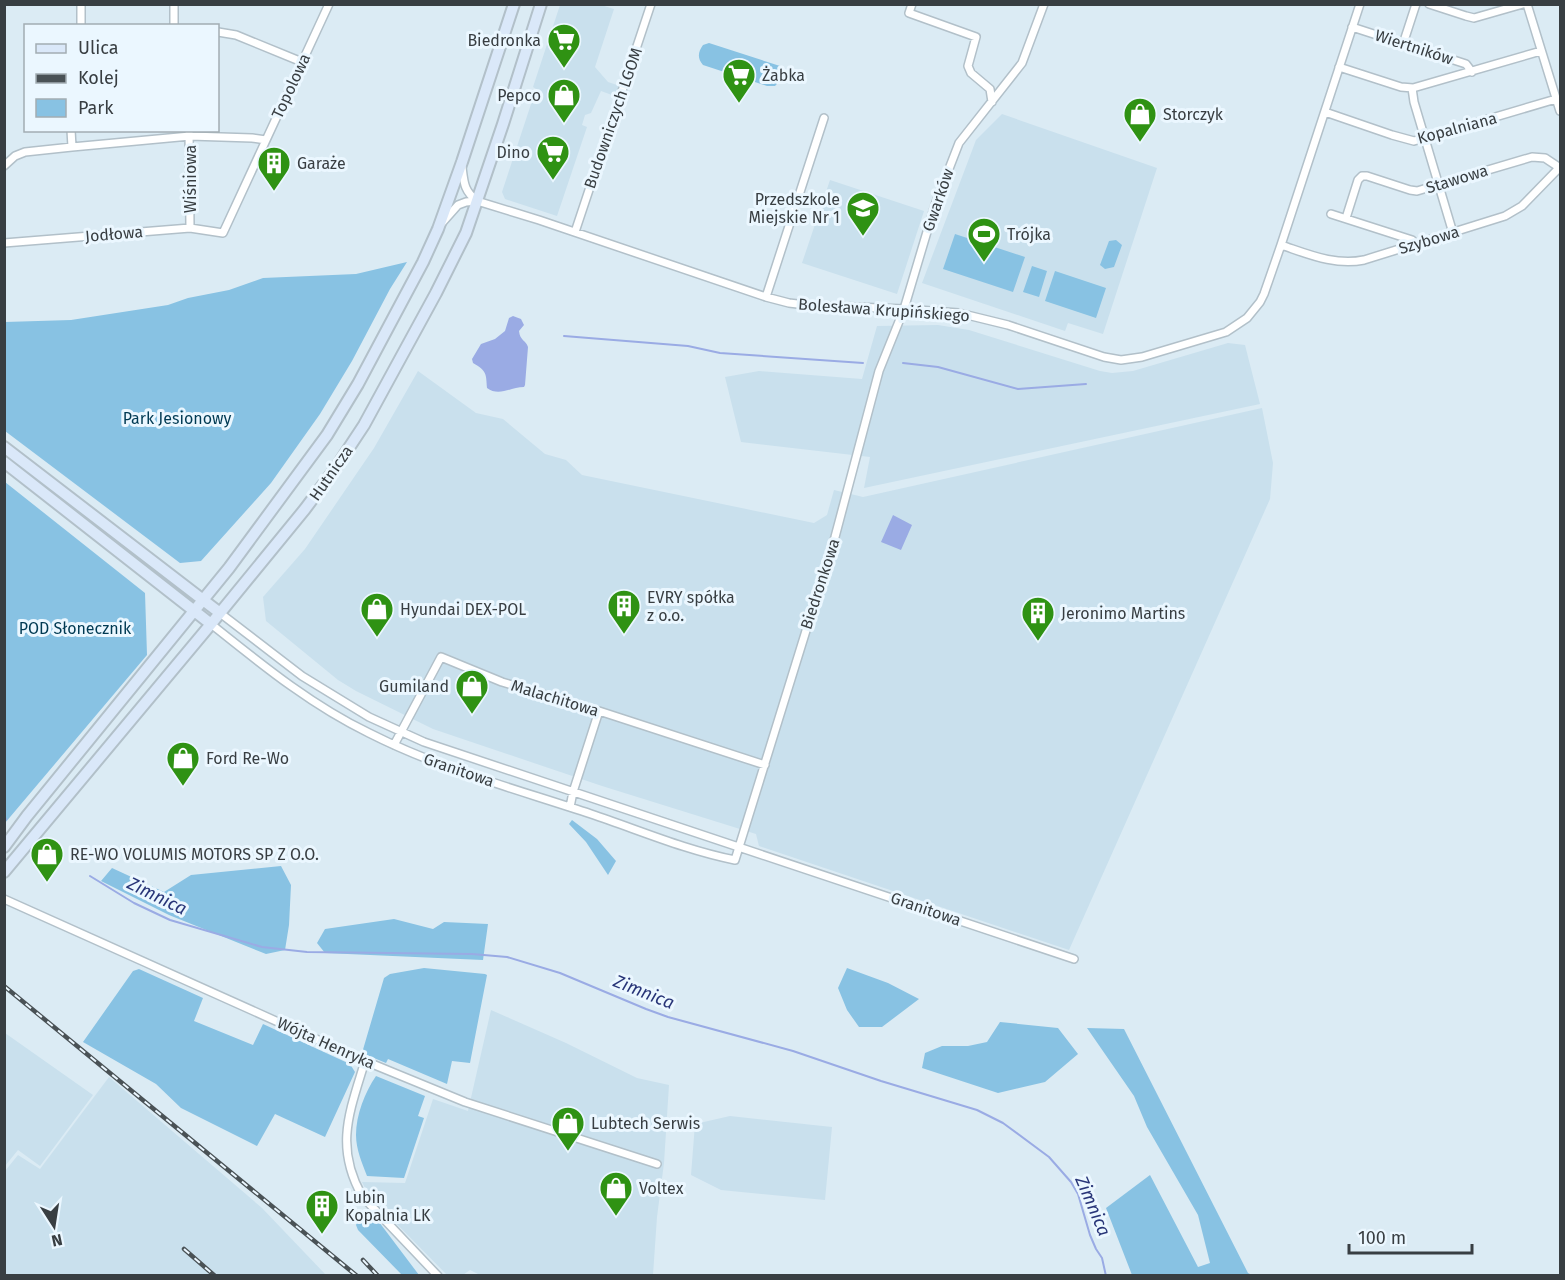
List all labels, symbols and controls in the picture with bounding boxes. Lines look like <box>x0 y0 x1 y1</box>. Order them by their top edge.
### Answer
supermarket icon: Biedronka <box>546 22 582 69</box>
legend <box>24 24 219 132</box>
street label: Wiertników <box>1372 25 1456 69</box>
place label: Biedronka <box>467 31 541 50</box>
text: Ulica <box>78 37 118 59</box>
street label: Budowniczych LGOM <box>580 45 646 191</box>
street label: Topolowa <box>268 50 314 122</box>
supermarket icon: Żabka <box>721 57 757 104</box>
place label: Żabka <box>762 65 805 85</box>
text: Kolej <box>78 67 119 89</box>
shop icon: Pepco <box>546 77 582 124</box>
place label: Pepco <box>497 86 541 105</box>
shop icon: Storczyk <box>1122 96 1158 143</box>
text: Park <box>78 97 114 119</box>
place label: Storczyk <box>1163 105 1224 124</box>
street label: Kopalniana <box>1415 108 1499 148</box>
supermarket icon: Dino <box>535 134 571 181</box>
place label: Dino <box>496 143 530 162</box>
street label: Wiśniowa <box>181 145 200 213</box>
building icon: Garaże <box>256 145 292 192</box>
place label: Garaże <box>297 154 346 173</box>
street label: Stawowa <box>1424 161 1490 197</box>
street label: Gwarków <box>918 166 958 234</box>
place label: Przedszkole Miejskie Nr 1 <box>748 190 840 227</box>
school or university icon: Przedszkole Miejskie Nr 1 <box>845 190 881 237</box>
sports icon: Trójka <box>966 216 1002 263</box>
street label: Jodłowa <box>84 222 144 246</box>
street label: Szybowa <box>1396 222 1462 258</box>
place label: Trójka <box>1007 225 1051 244</box>
street label: Bolesława Krupińskiego <box>798 295 970 325</box>
park label: Park Jesionowy <box>123 409 231 428</box>
street label: Hutnicza <box>305 442 357 504</box>
street label: Biedronkowa <box>796 536 844 632</box>
building icon: EVRY spółka z o.o. <box>606 588 642 635</box>
place label: EVRY spółka z o.o. <box>647 588 735 625</box>
shop icon: Hyundai DEX-POL <box>359 591 395 638</box>
building icon: Jeronimo Martins <box>1020 595 1056 642</box>
place label: Hyundai DEX-POL <box>400 600 526 619</box>
place label: Jeronimo Martins <box>1061 604 1185 623</box>
park label: POD Słonecznik <box>19 619 132 638</box>
shop icon: Gumiland <box>454 668 490 715</box>
street label: Malachitowa <box>509 676 601 720</box>
place label: Gumiland <box>379 677 449 696</box>
shop icon: Ford Re-Wo <box>165 740 201 787</box>
place label: Ford Re-Wo <box>206 749 289 768</box>
street label: Granitowa <box>421 749 497 791</box>
shop icon: RE-WO VOLUMIS MOTORS SP Z O.O. <box>29 836 65 883</box>
place label: RE-WO VOLUMIS MOTORS SP Z O.O. <box>70 845 319 864</box>
water label: Zimnica <box>123 872 190 920</box>
street label: Granitowa <box>888 888 964 930</box>
water label: Zimnica <box>610 970 678 1014</box>
street label: Wójta Henryka <box>274 1013 378 1073</box>
shop icon: Lubtech Serwis <box>550 1105 586 1152</box>
place label: Lubtech Serwis <box>591 1114 700 1133</box>
shop icon: Voltex <box>598 1170 634 1217</box>
water label: Zimnica <box>1070 1172 1116 1239</box>
place label: Voltex <box>639 1179 684 1198</box>
building icon: Lubin Kopalnia LK <box>304 1188 340 1235</box>
place label: Lubin Kopalnia LK <box>345 1188 431 1225</box>
north arrow <box>24 1196 84 1256</box>
scale bar <box>1349 1217 1472 1255</box>
text: 100 m <box>1358 1227 1406 1249</box>
text: N <box>50 1230 64 1251</box>

